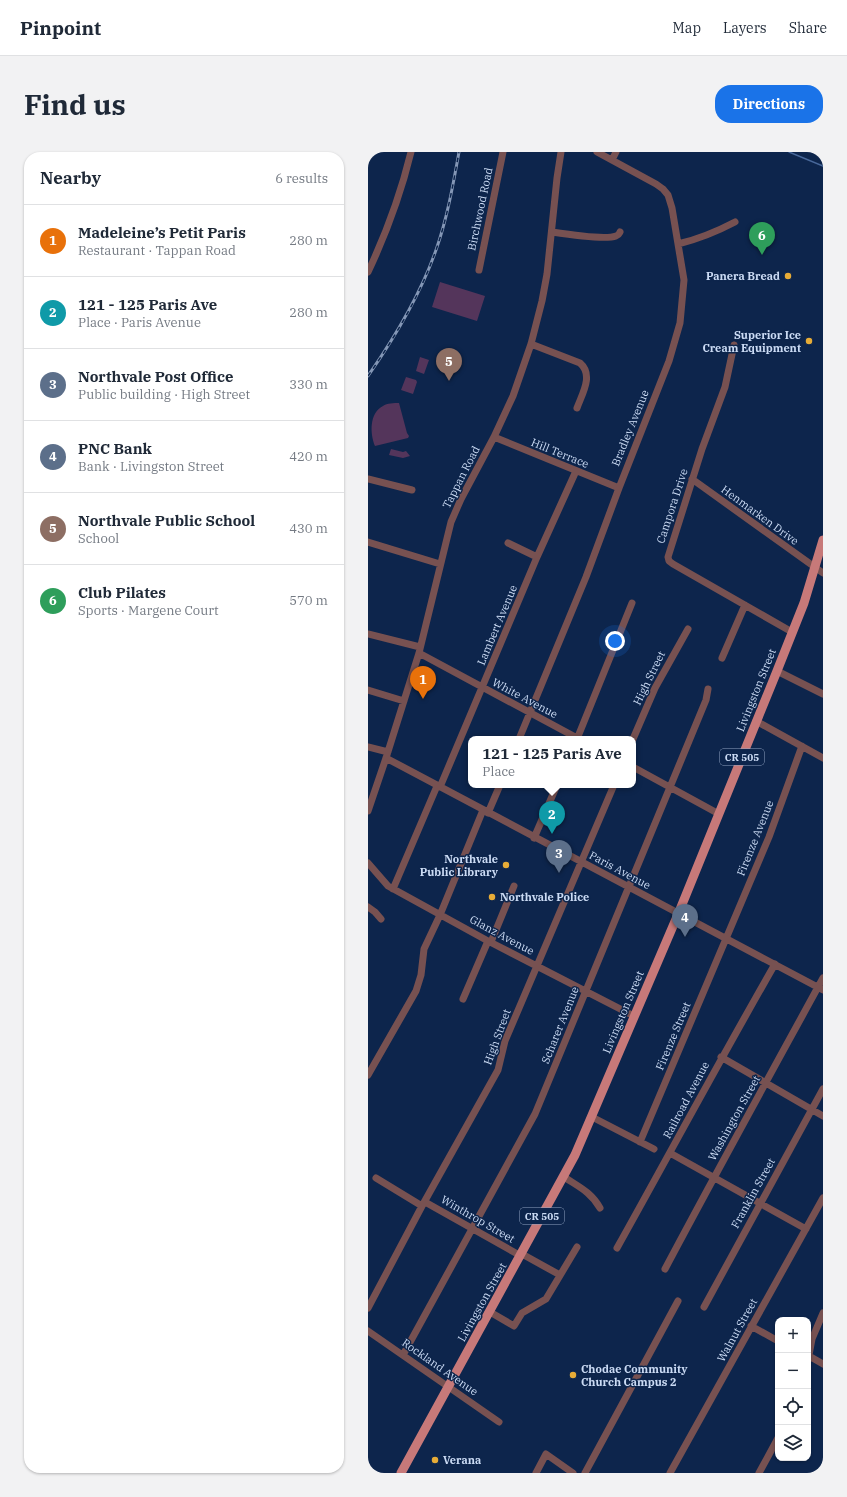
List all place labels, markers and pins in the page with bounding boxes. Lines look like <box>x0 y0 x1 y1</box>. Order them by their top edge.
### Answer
pin: 6 <box>749 222 775 255</box>
place label: Panera Bread <box>706 269 780 283</box>
marker: Panera Bread <box>783 271 793 281</box>
place label: Superior Ice Cream Equipment <box>703 328 801 355</box>
marker: Superior Ice Cream Equipment <box>804 336 814 346</box>
pin: 5 <box>436 348 462 381</box>
pin: 1 <box>410 666 436 699</box>
pin: 2 <box>539 801 565 834</box>
pin: 3 <box>546 840 572 873</box>
place label: Northvale Public Library <box>420 852 499 879</box>
marker: Northvale Public Library <box>501 860 511 870</box>
place label: Northvale Police <box>500 890 589 904</box>
marker: Northvale Police <box>487 892 497 902</box>
pin: 4 <box>672 904 698 937</box>
place label: Chodae Community Church Campus 2 <box>581 1362 688 1389</box>
marker: Chodae Community Church Campus 2 <box>568 1370 578 1380</box>
place label: Verana <box>443 1453 481 1467</box>
marker: Verana <box>430 1455 440 1465</box>

